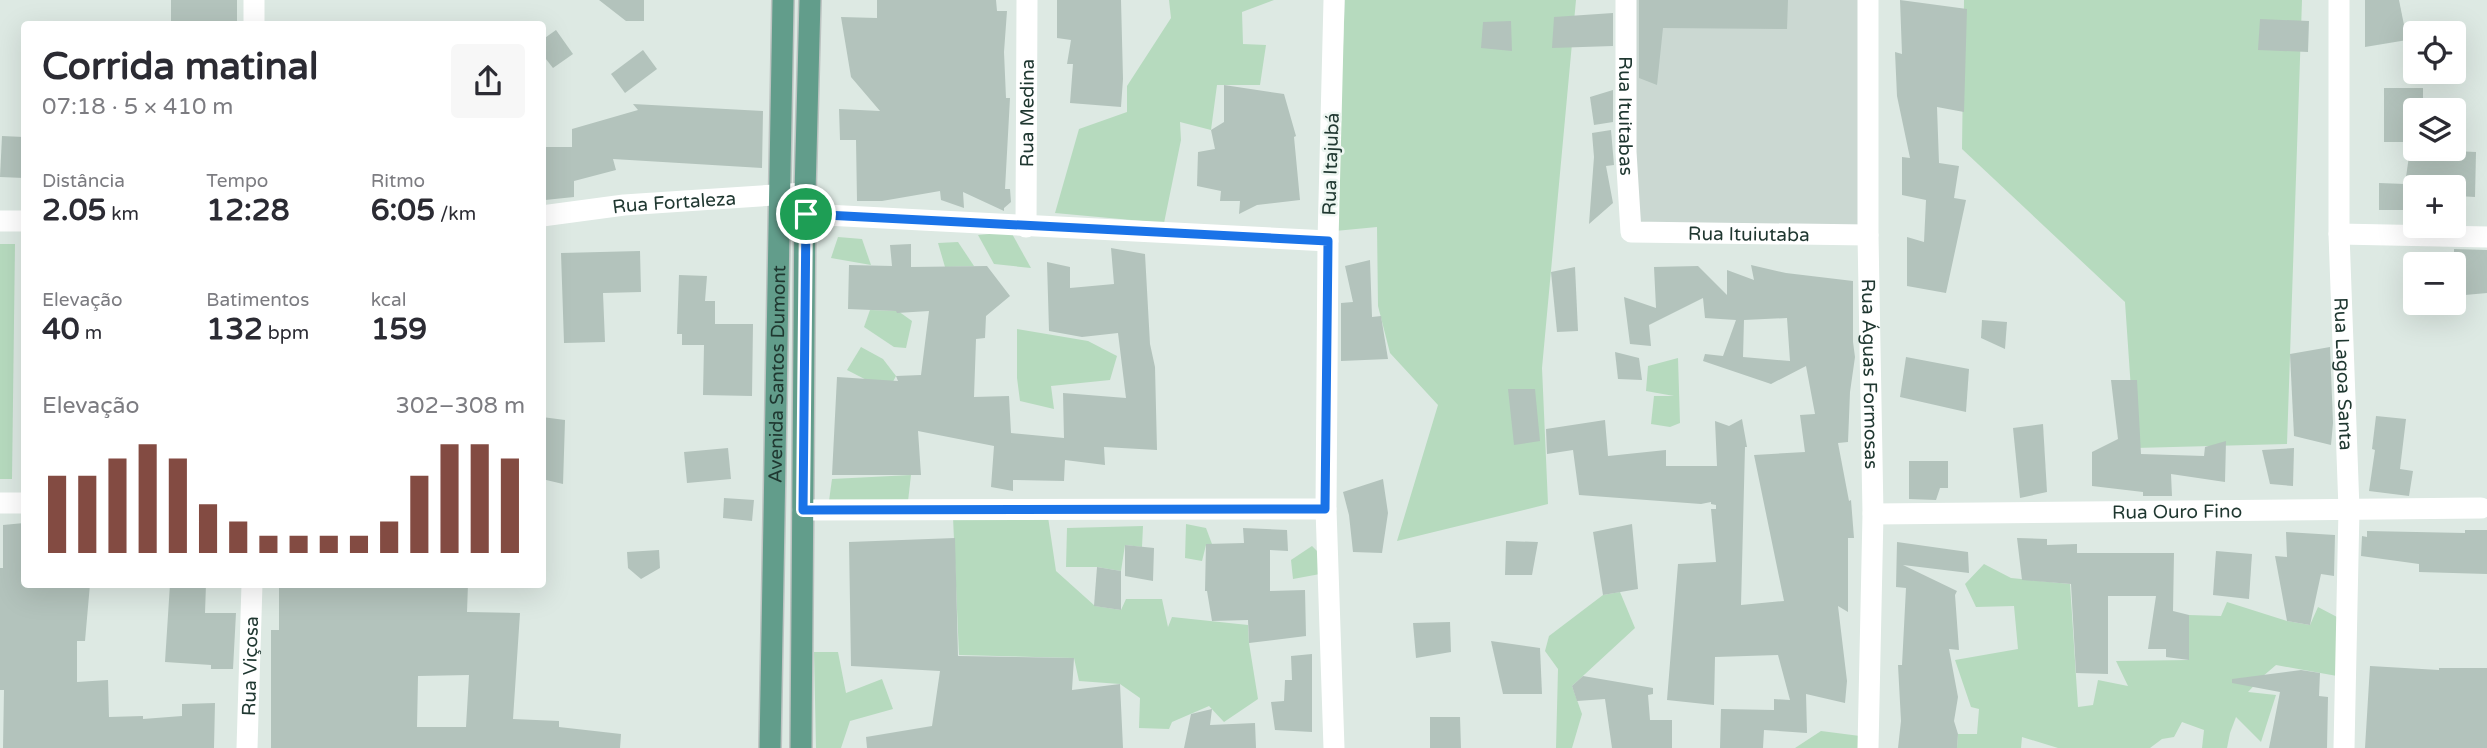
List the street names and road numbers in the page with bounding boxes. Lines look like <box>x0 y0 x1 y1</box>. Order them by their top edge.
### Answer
street label: Rua Ituitabas <box>1614 56 1637 176</box>
street label: Rua Medina <box>1016 59 1039 167</box>
street label: Rua Itajubá <box>1318 112 1344 216</box>
street label: Rua Fortaleza <box>611 188 737 218</box>
street label: Rua Ituiutaba <box>1688 223 1810 246</box>
street label: Avenida Santos Dumont <box>765 265 790 483</box>
street label: Rua Águas Formosas <box>1857 278 1882 469</box>
street label: Rua Lagoa Santa <box>2329 297 2357 451</box>
street label: Rua Ouro Fino <box>2112 500 2242 524</box>
street label: Rua Viçosa <box>238 616 263 716</box>

